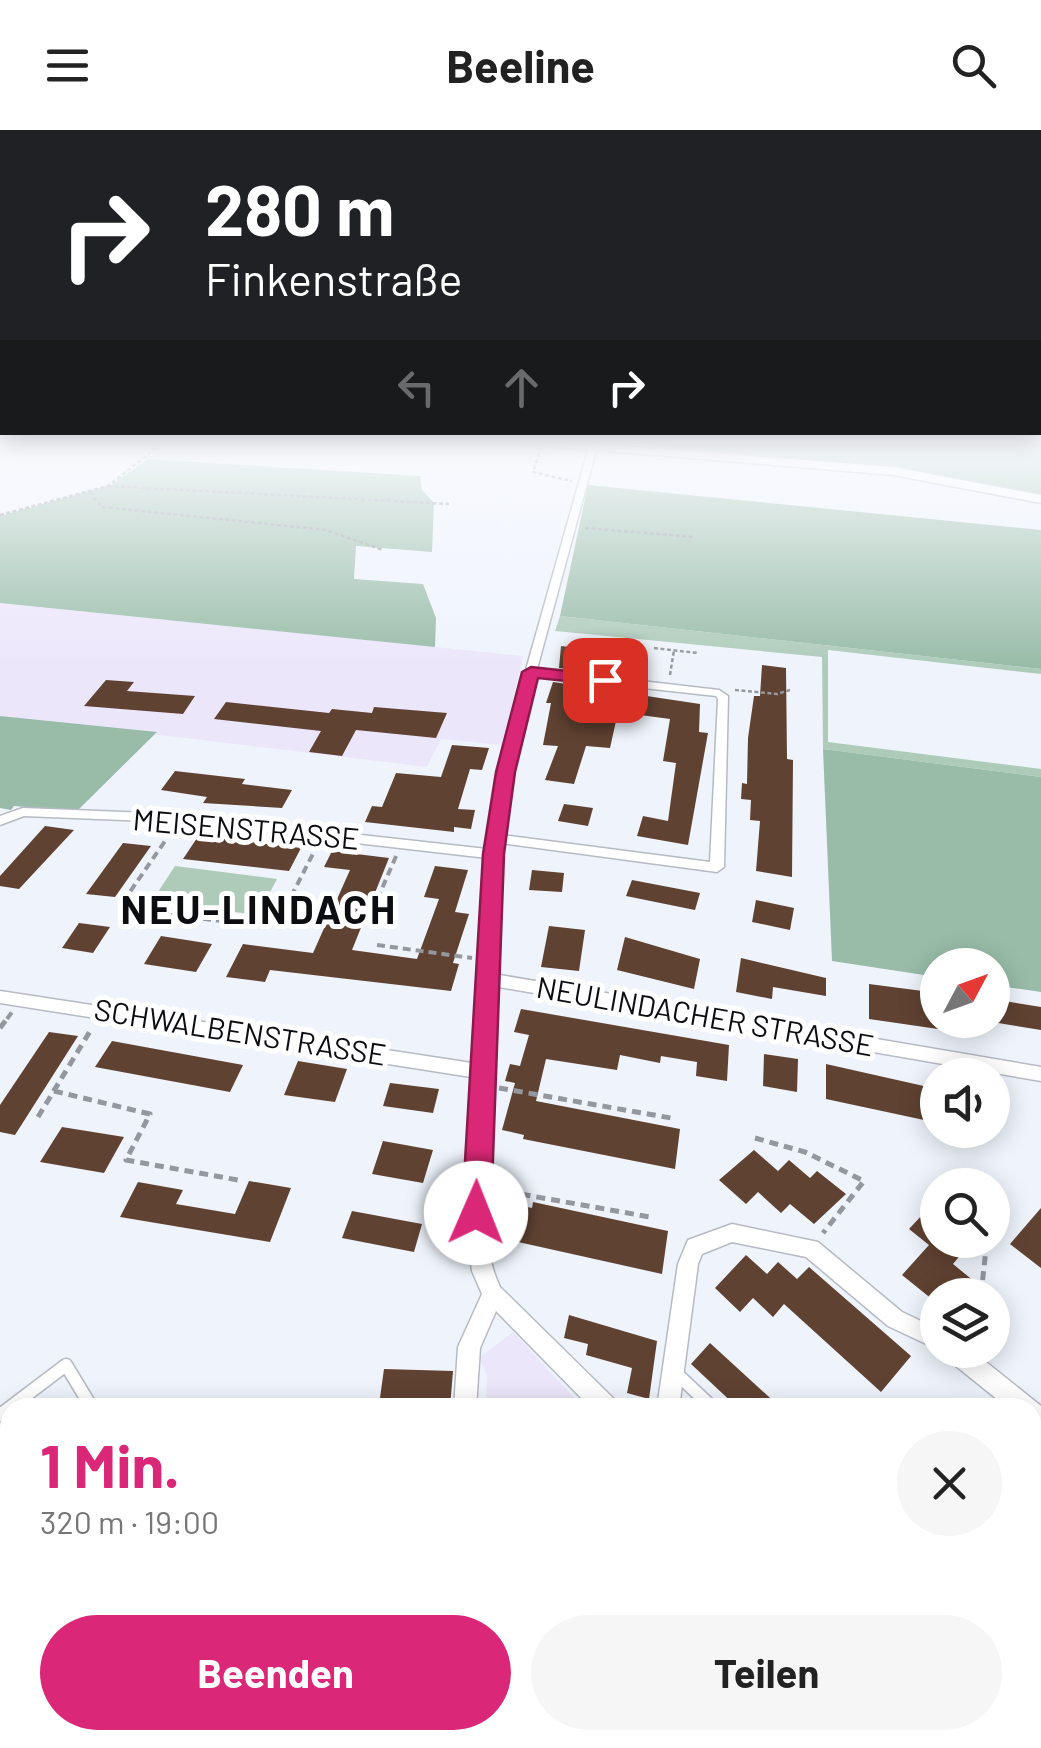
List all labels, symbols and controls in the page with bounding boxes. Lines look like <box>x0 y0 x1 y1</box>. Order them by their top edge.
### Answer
icon: menu <box>40 38 95 93</box>
text: Beeline <box>446 38 595 92</box>
icon: search <box>946 38 1001 93</box>
text: 280 m <box>205 166 394 250</box>
icon: right <box>40 170 170 300</box>
text: Finkenstraße <box>205 251 463 305</box>
icon: left <box>389 360 444 415</box>
icon: ahead <box>494 360 549 415</box>
icon: right <box>599 360 654 415</box>
pin <box>563 638 648 723</box>
icon: arrive <box>578 653 633 708</box>
street label: MEISENSTRASSE <box>131 800 361 856</box>
district label: NEU-LINDACH <box>120 884 398 932</box>
north arrow <box>920 948 1010 1038</box>
map controls <box>920 948 1010 1368</box>
street label: NEULINDACHER STRASSE <box>534 968 877 1062</box>
street label: SCHWALBENSTRASSE <box>92 990 389 1072</box>
button: sound <box>920 1058 1010 1148</box>
position arrow <box>424 1161 528 1265</box>
button: search <box>920 1168 1010 1258</box>
button: layers <box>920 1278 1010 1368</box>
text: 1 Min. <box>40 1428 180 1500</box>
button: close <box>897 1431 1002 1536</box>
text: 320 m · 19:00 <box>40 1502 219 1540</box>
button: Beenden <box>40 1615 511 1730</box>
button: Teilen <box>531 1615 1002 1730</box>

